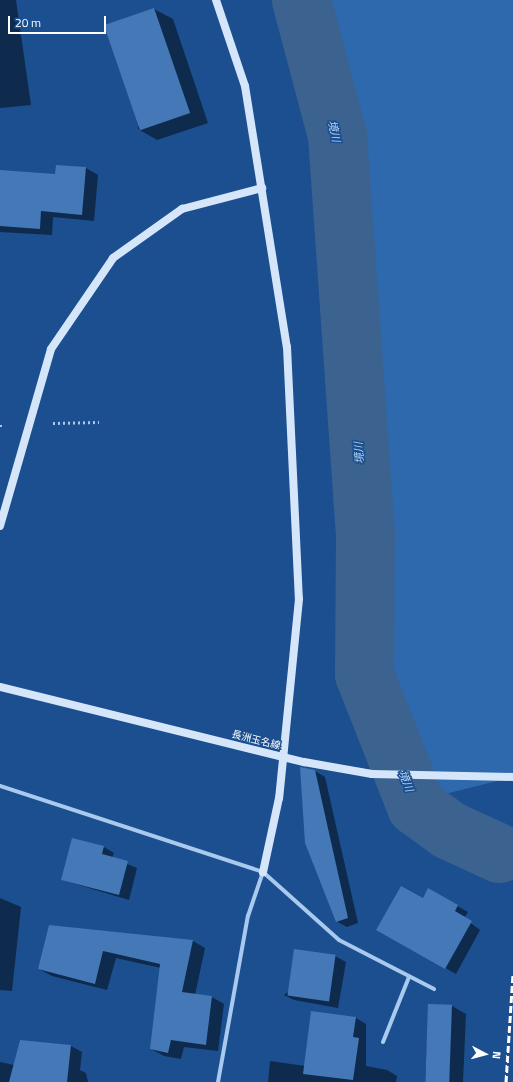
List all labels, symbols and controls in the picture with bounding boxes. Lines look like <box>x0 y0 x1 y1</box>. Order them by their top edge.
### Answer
scale bar <box>10 8 108 34</box>
text: 20 m <box>15 13 41 32</box>
water label: 境川 <box>325 119 343 143</box>
water label: 境川 <box>352 442 366 464</box>
street label: 長洲玉名線 <box>230 728 282 752</box>
water label: 境川 <box>396 768 416 794</box>
north arrow <box>465 1034 505 1074</box>
text: N <box>489 1051 505 1060</box>

